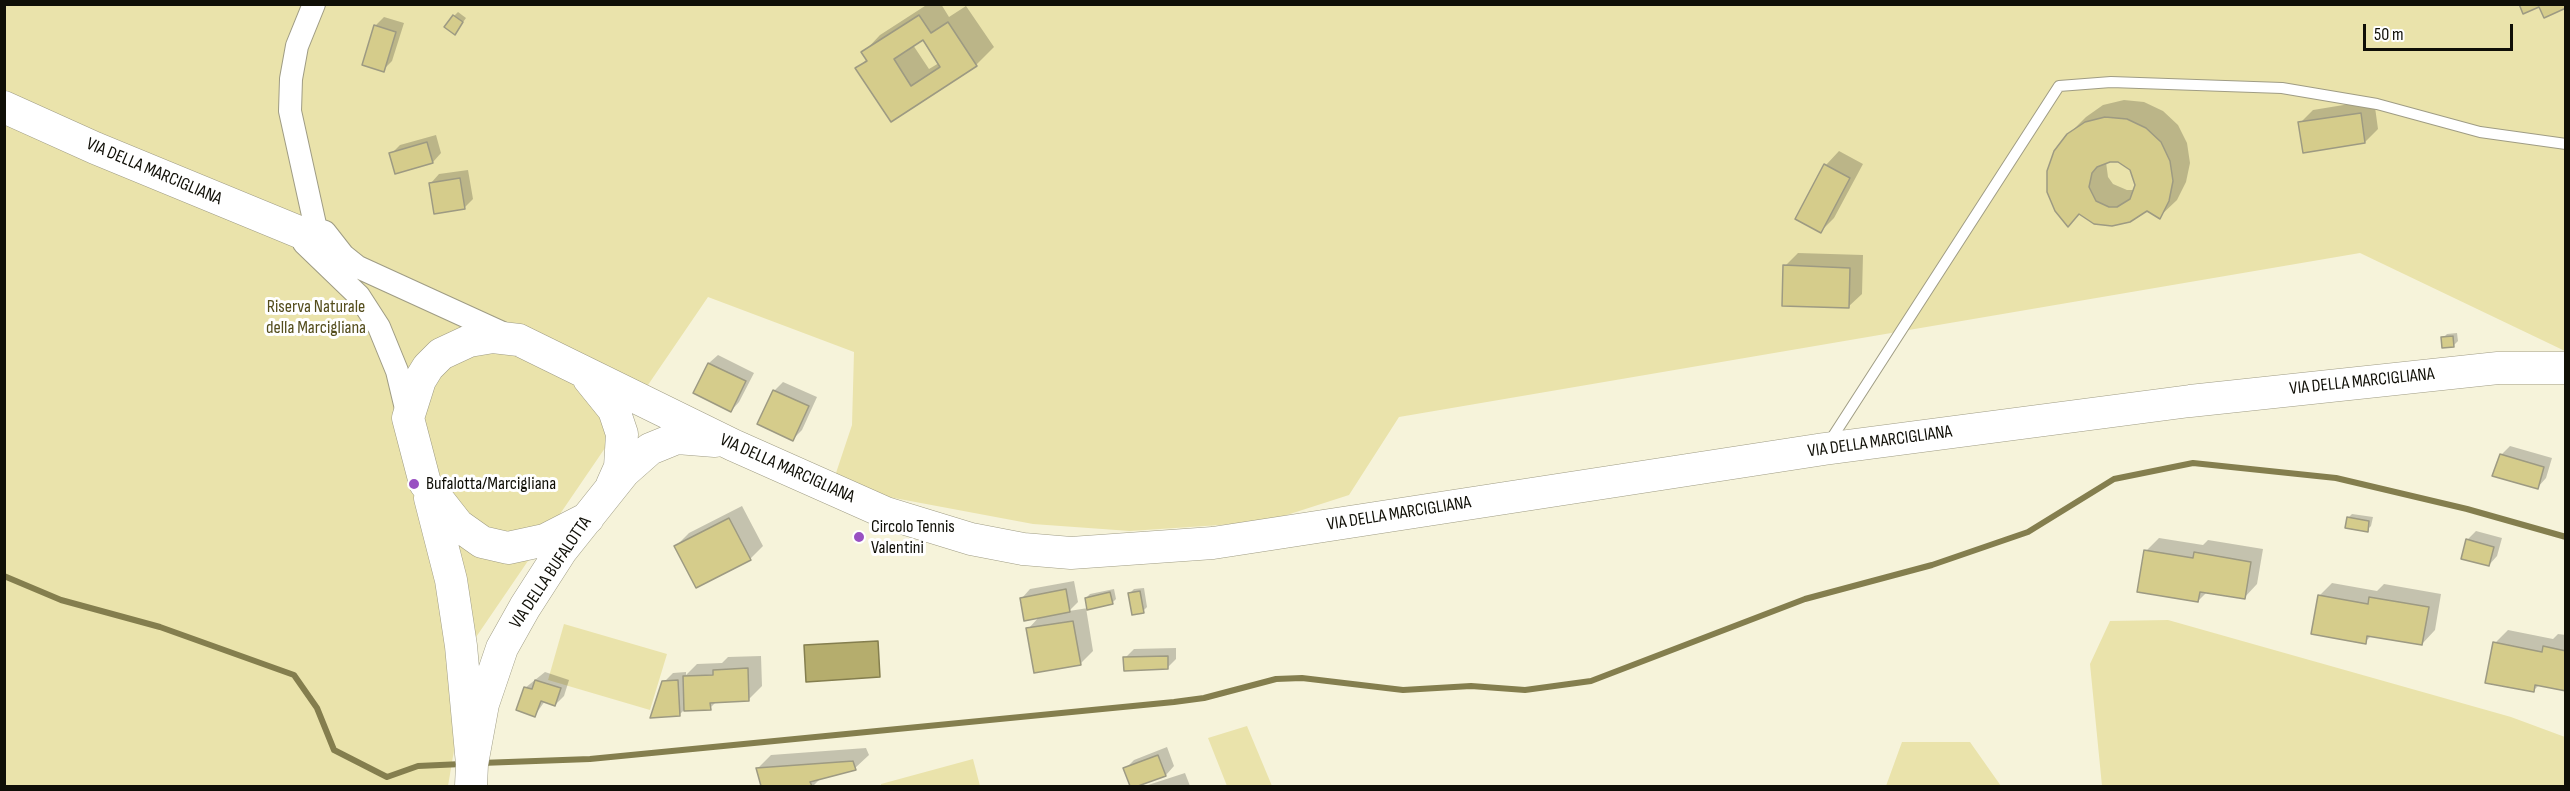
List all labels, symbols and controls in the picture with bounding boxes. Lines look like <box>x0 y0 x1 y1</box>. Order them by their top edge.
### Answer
scale bar <box>2366 12 2516 50</box>
text: 50 m <box>2374 24 2404 45</box>
street label: VIA DELLA MARCIGLIANA <box>83 134 225 210</box>
park label: Riserva Naturale della Marcigliana <box>266 296 366 338</box>
street label: VIA DELLA MARCIGLIANA <box>2289 364 2435 400</box>
street label: VIA DELLA MARCIGLIANA <box>1806 421 1954 463</box>
street label: VIA DELLA MARCIGLIANA <box>716 430 858 508</box>
place label: Bufalotta/Marcigliana <box>426 473 556 495</box>
marker: Bufalotta/Marcigliana <box>407 477 421 491</box>
street label: VIA DELLA MARCIGLIANA <box>1325 492 1473 536</box>
street label: VIA DELLA BUFALOTTA <box>506 513 596 633</box>
place label: Circolo Tennis Valentini <box>871 516 955 558</box>
marker: Circolo Tennis Valentini <box>852 530 866 544</box>

